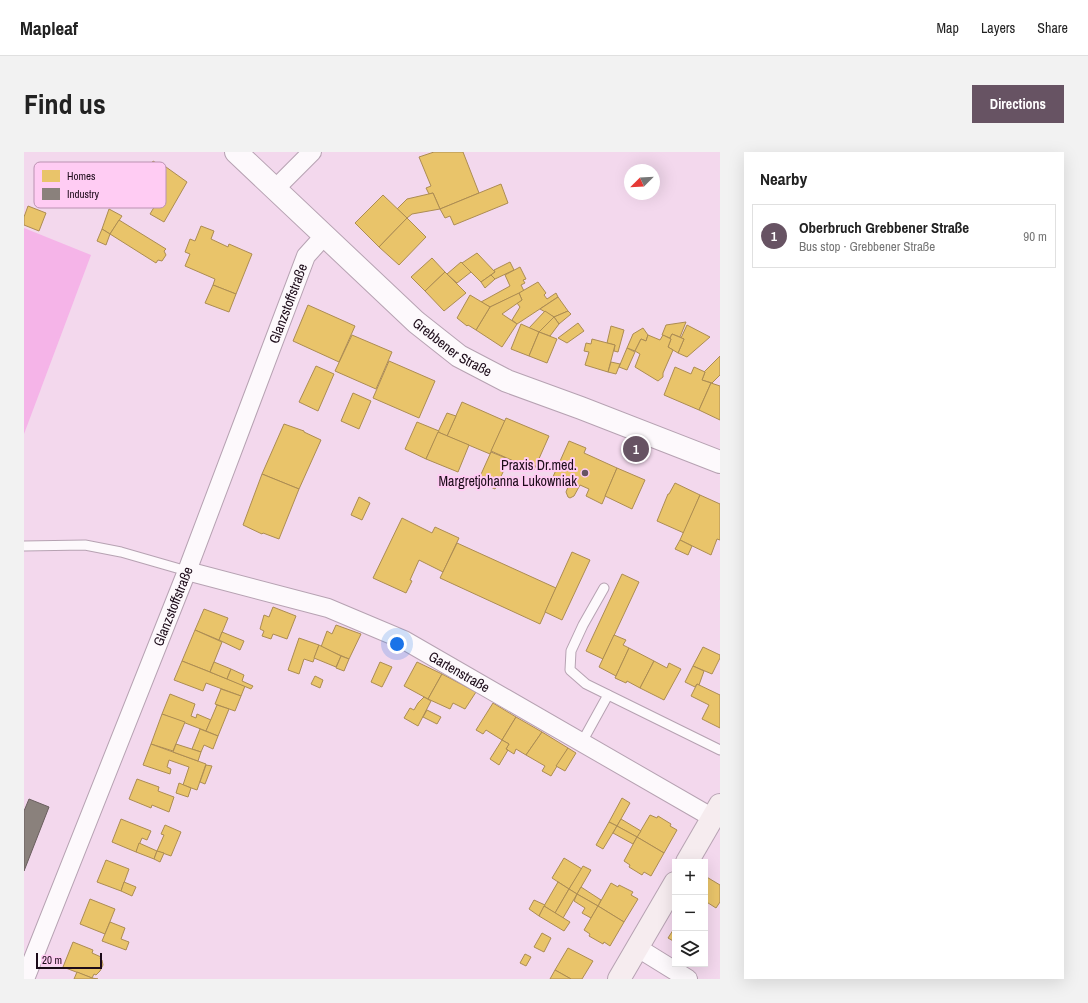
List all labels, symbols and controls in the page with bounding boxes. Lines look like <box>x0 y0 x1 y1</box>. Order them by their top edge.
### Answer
text: Mapleaf <box>20 15 78 41</box>
text: Map <box>937 19 959 37</box>
text: Layers <box>981 19 1015 37</box>
text: Share <box>1037 19 1068 37</box>
text: Find us <box>24 85 106 123</box>
button: Directions <box>972 85 1064 123</box>
legend <box>34 162 166 208</box>
north arrow <box>624 164 660 200</box>
text: Nearby <box>760 167 807 190</box>
text: Homes <box>67 169 96 183</box>
text: Industry <box>67 187 100 201</box>
text: Oberbruch Grebbener Straße <box>799 217 969 238</box>
text: 1 <box>771 228 777 245</box>
text: 90 m <box>1023 228 1047 245</box>
text: Bus stop · Grebbener Straße <box>799 238 935 255</box>
street label: Glanzstoffstraße <box>265 261 311 346</box>
street label: Grebbener Straße <box>409 314 495 381</box>
pin: 1 <box>623 434 649 464</box>
place label: Praxis Dr.med. Margretjohanna Lukowniak <box>439 456 577 490</box>
marker: Praxis Dr.med. Margretjohanna Lukowniak <box>580 468 590 478</box>
street label: Glanzstoffstraße <box>149 564 197 649</box>
your location <box>387 634 407 654</box>
street label: Gartenstraße <box>425 647 493 697</box>
map controls <box>672 859 708 967</box>
button: + <box>672 859 708 895</box>
button: − <box>672 895 708 931</box>
button: layers <box>672 931 708 967</box>
scale bar <box>36 951 102 970</box>
text: 20 m <box>42 953 62 967</box>

